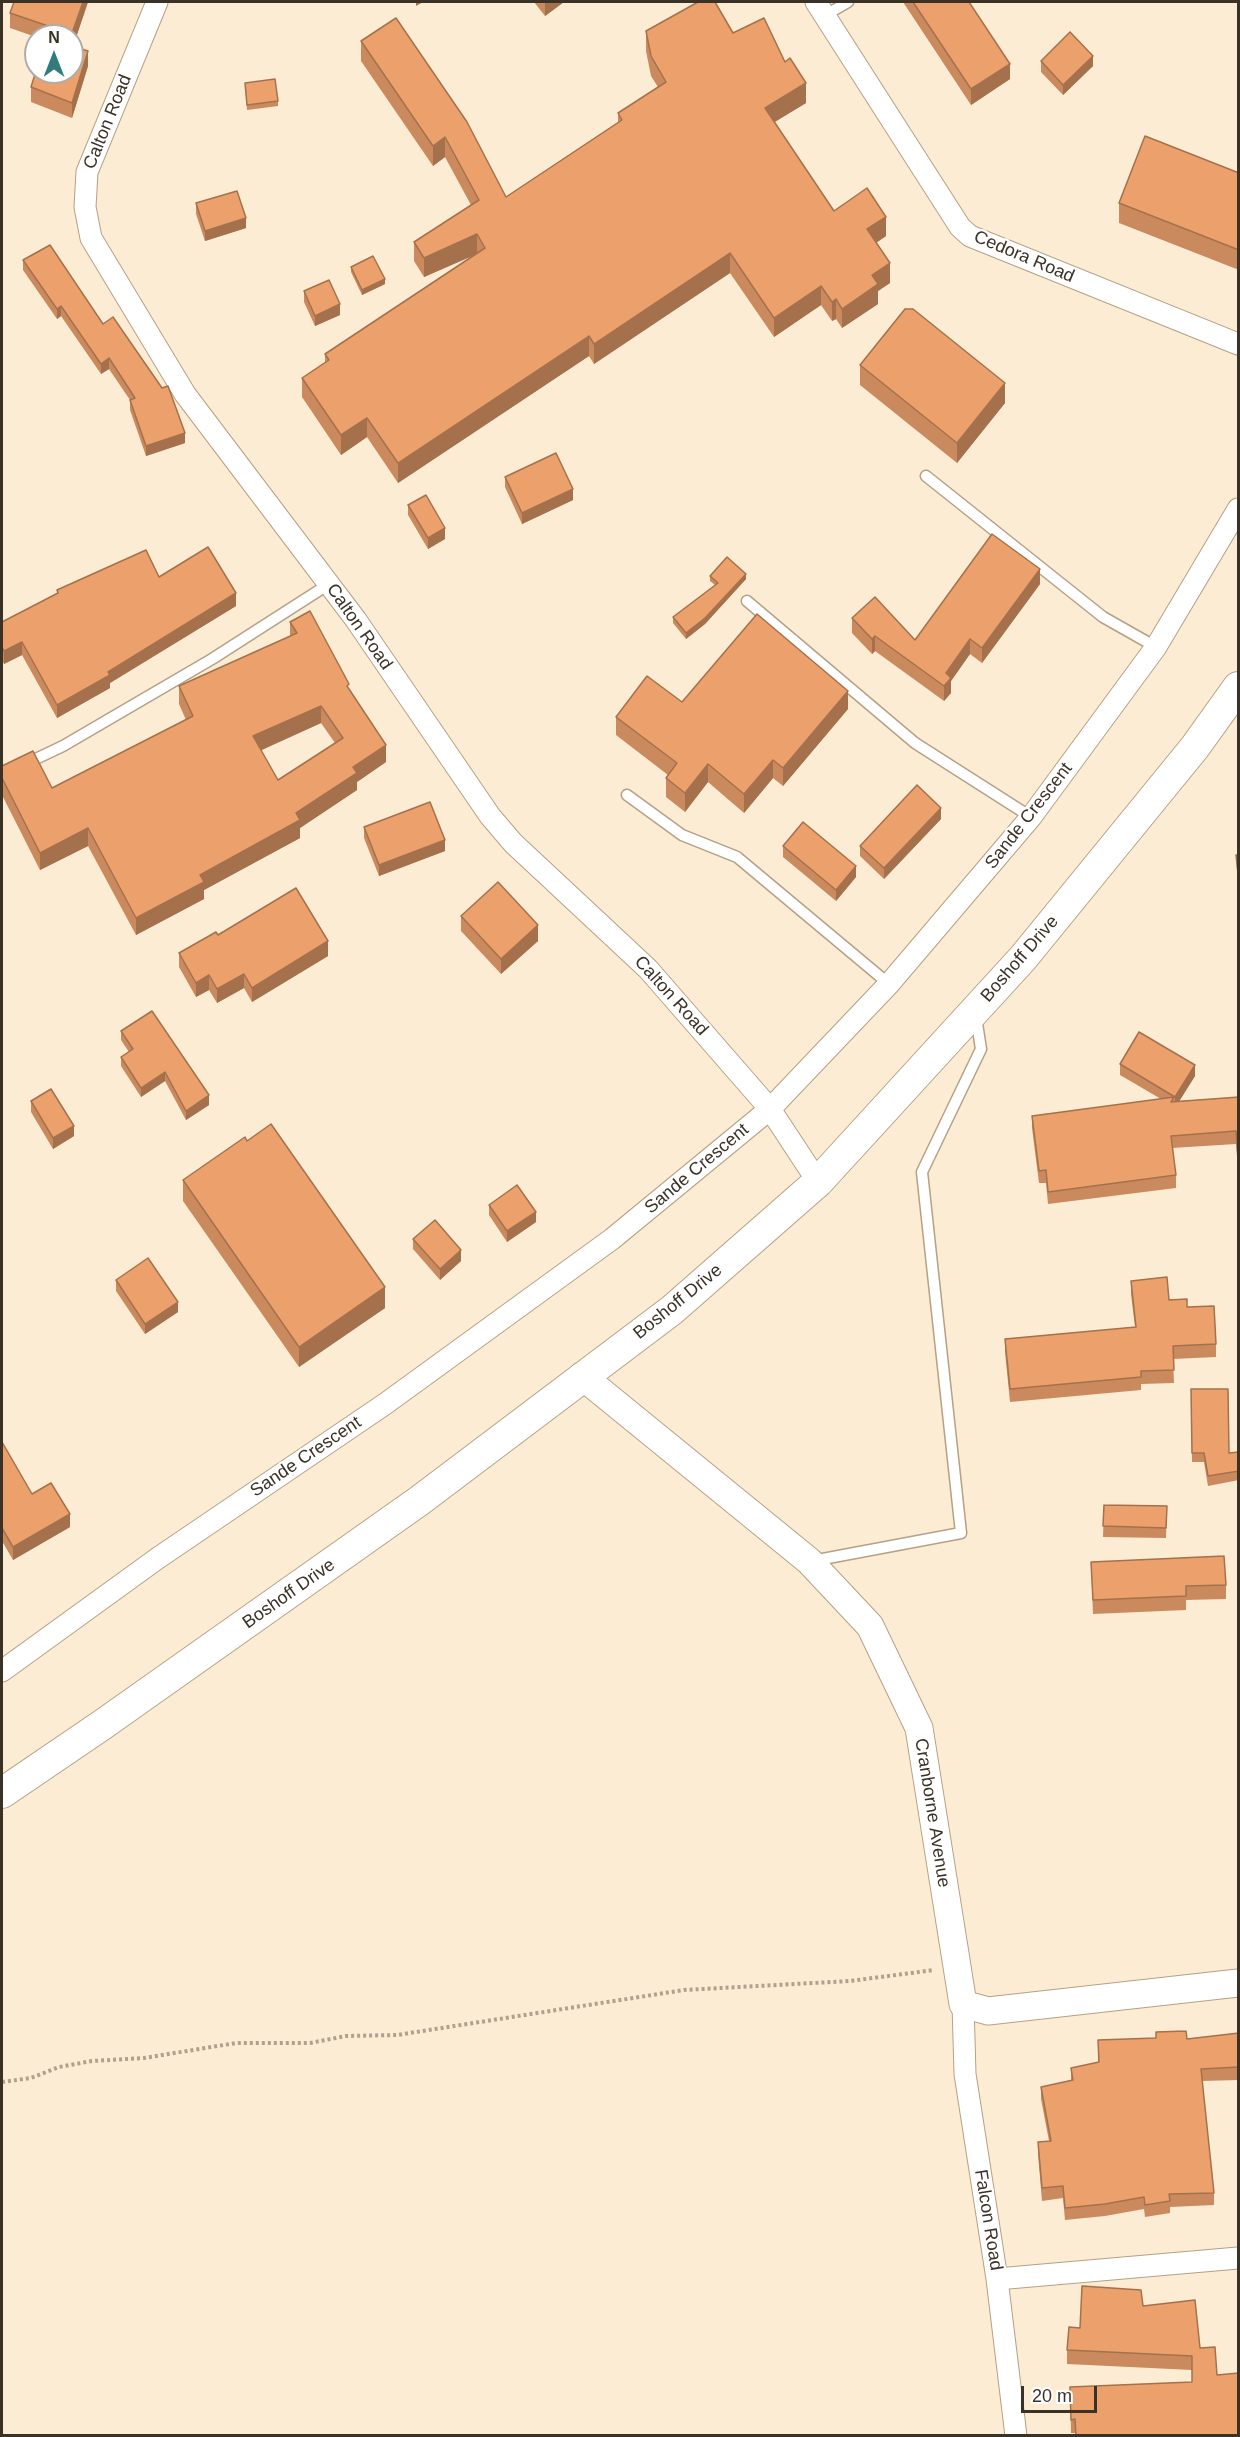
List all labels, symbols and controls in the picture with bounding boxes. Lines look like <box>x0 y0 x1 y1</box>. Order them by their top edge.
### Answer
north arrow <box>24 24 84 84</box>
text: N <box>48 29 60 46</box>
street label: Calton Road <box>79 72 137 172</box>
street label: Cedora Road <box>971 226 1077 288</box>
street label: Calton Road <box>321 580 397 674</box>
street label: Sande Crescent <box>981 758 1077 874</box>
street label: Boshoff Drive <box>977 911 1063 1007</box>
street label: Calton Road <box>629 952 713 1040</box>
street label: Sande Crescent <box>641 1119 753 1219</box>
street label: Boshoff Drive <box>629 1260 727 1344</box>
street label: Sande Crescent <box>246 1412 366 1502</box>
street label: Boshoff Drive <box>239 1554 339 1634</box>
street label: Cranborne Avenue <box>910 1737 954 1889</box>
street label: Falcon Road <box>969 2168 1007 2272</box>
scale bar <box>1024 2374 1100 2412</box>
text: 20 m <box>1032 2386 1072 2406</box>

